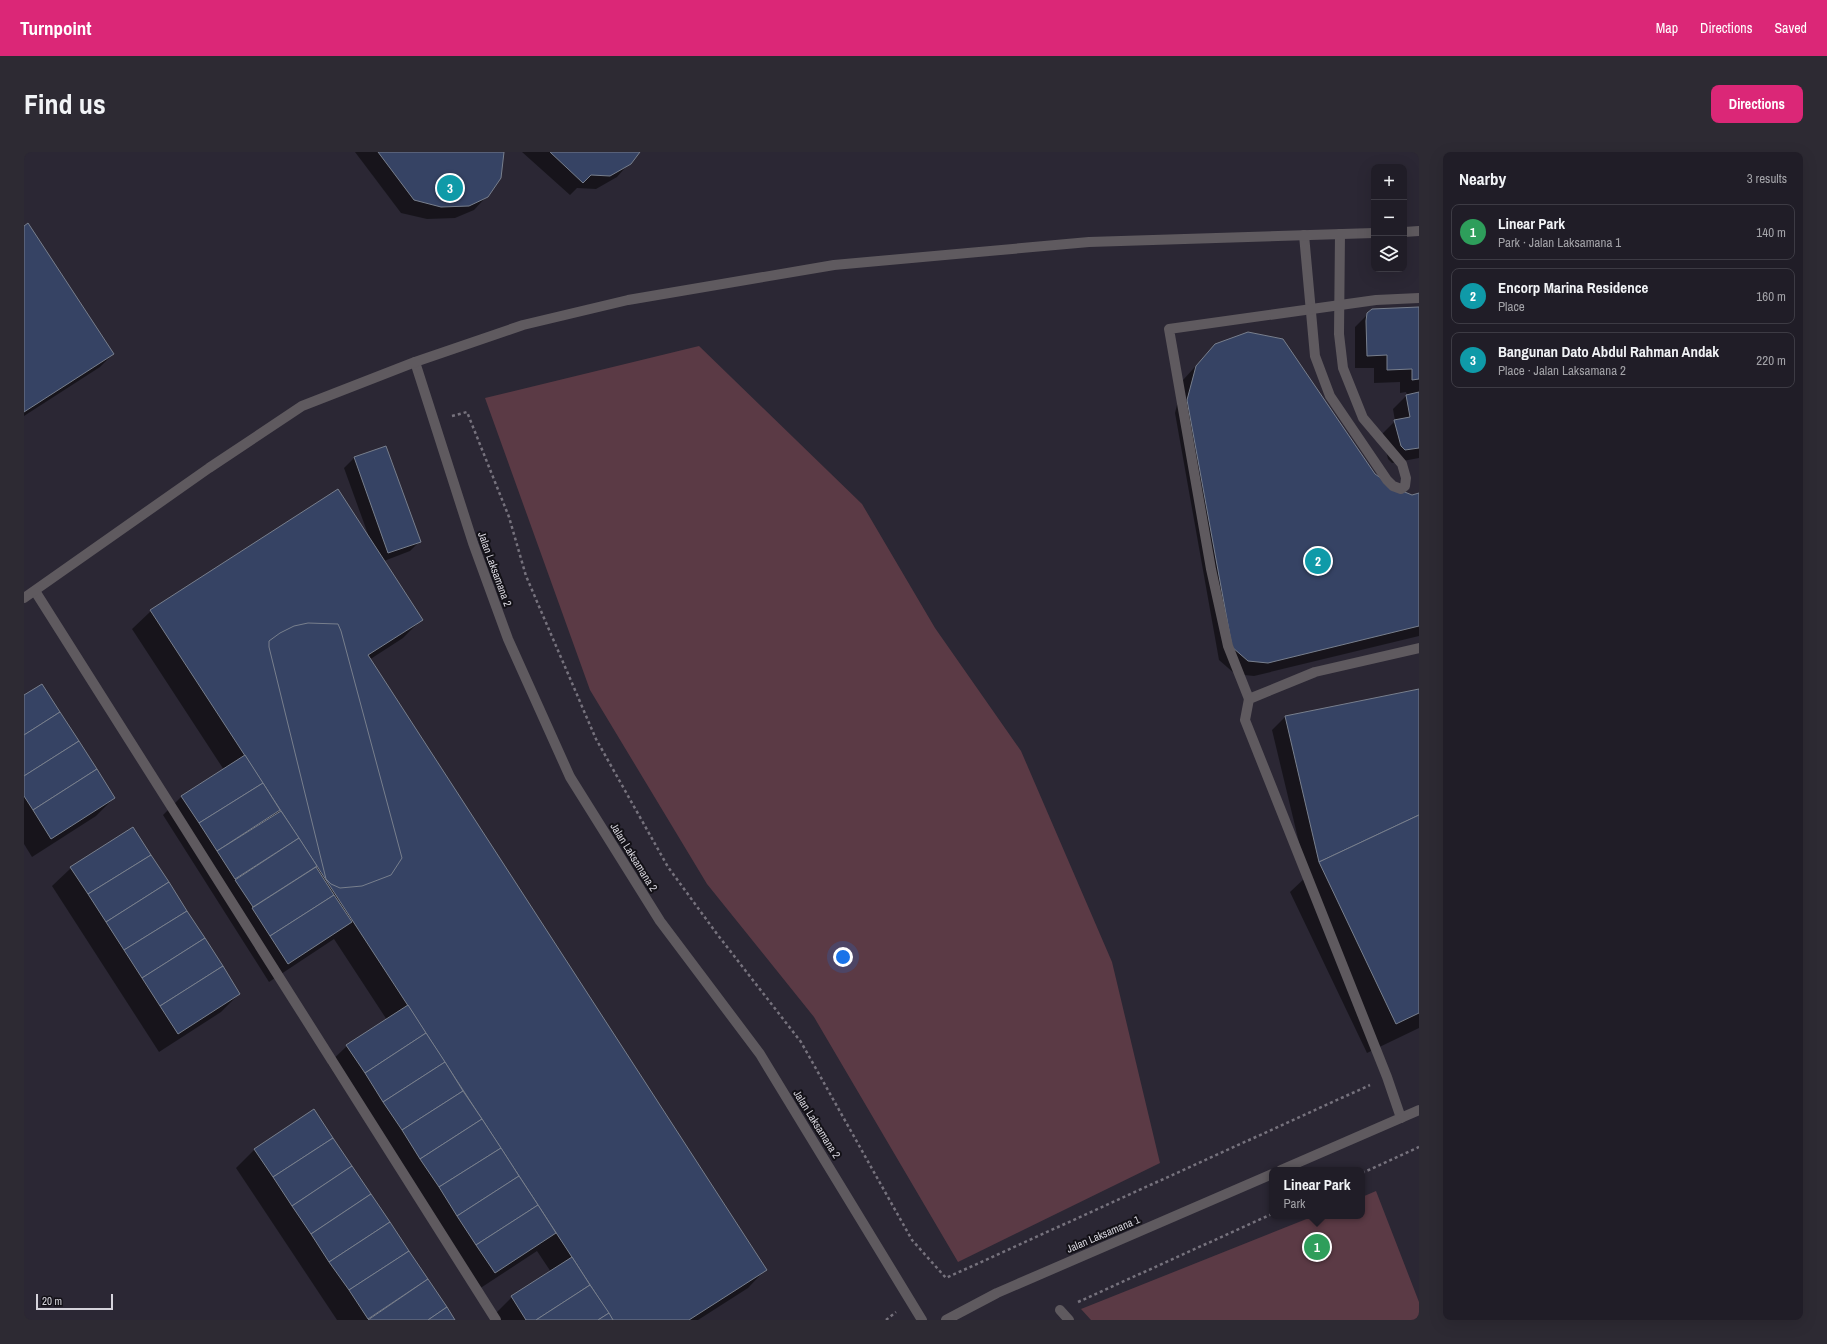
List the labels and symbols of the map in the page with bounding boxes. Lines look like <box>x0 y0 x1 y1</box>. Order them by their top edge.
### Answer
pin: 3 <box>437 173 463 203</box>
street label: Jalan Laksamana 2 <box>475 530 515 608</box>
pin: 2 <box>1305 546 1331 576</box>
street label: Jalan Laksamana 2 <box>607 820 661 894</box>
your location <box>833 947 853 967</box>
street label: Jalan Laksamana 2 <box>790 1087 844 1161</box>
street label: Jalan Laksamana 1 <box>1064 1212 1142 1256</box>
pin: 1 <box>1304 1232 1330 1262</box>
scale bar <box>36 1292 113 1311</box>

